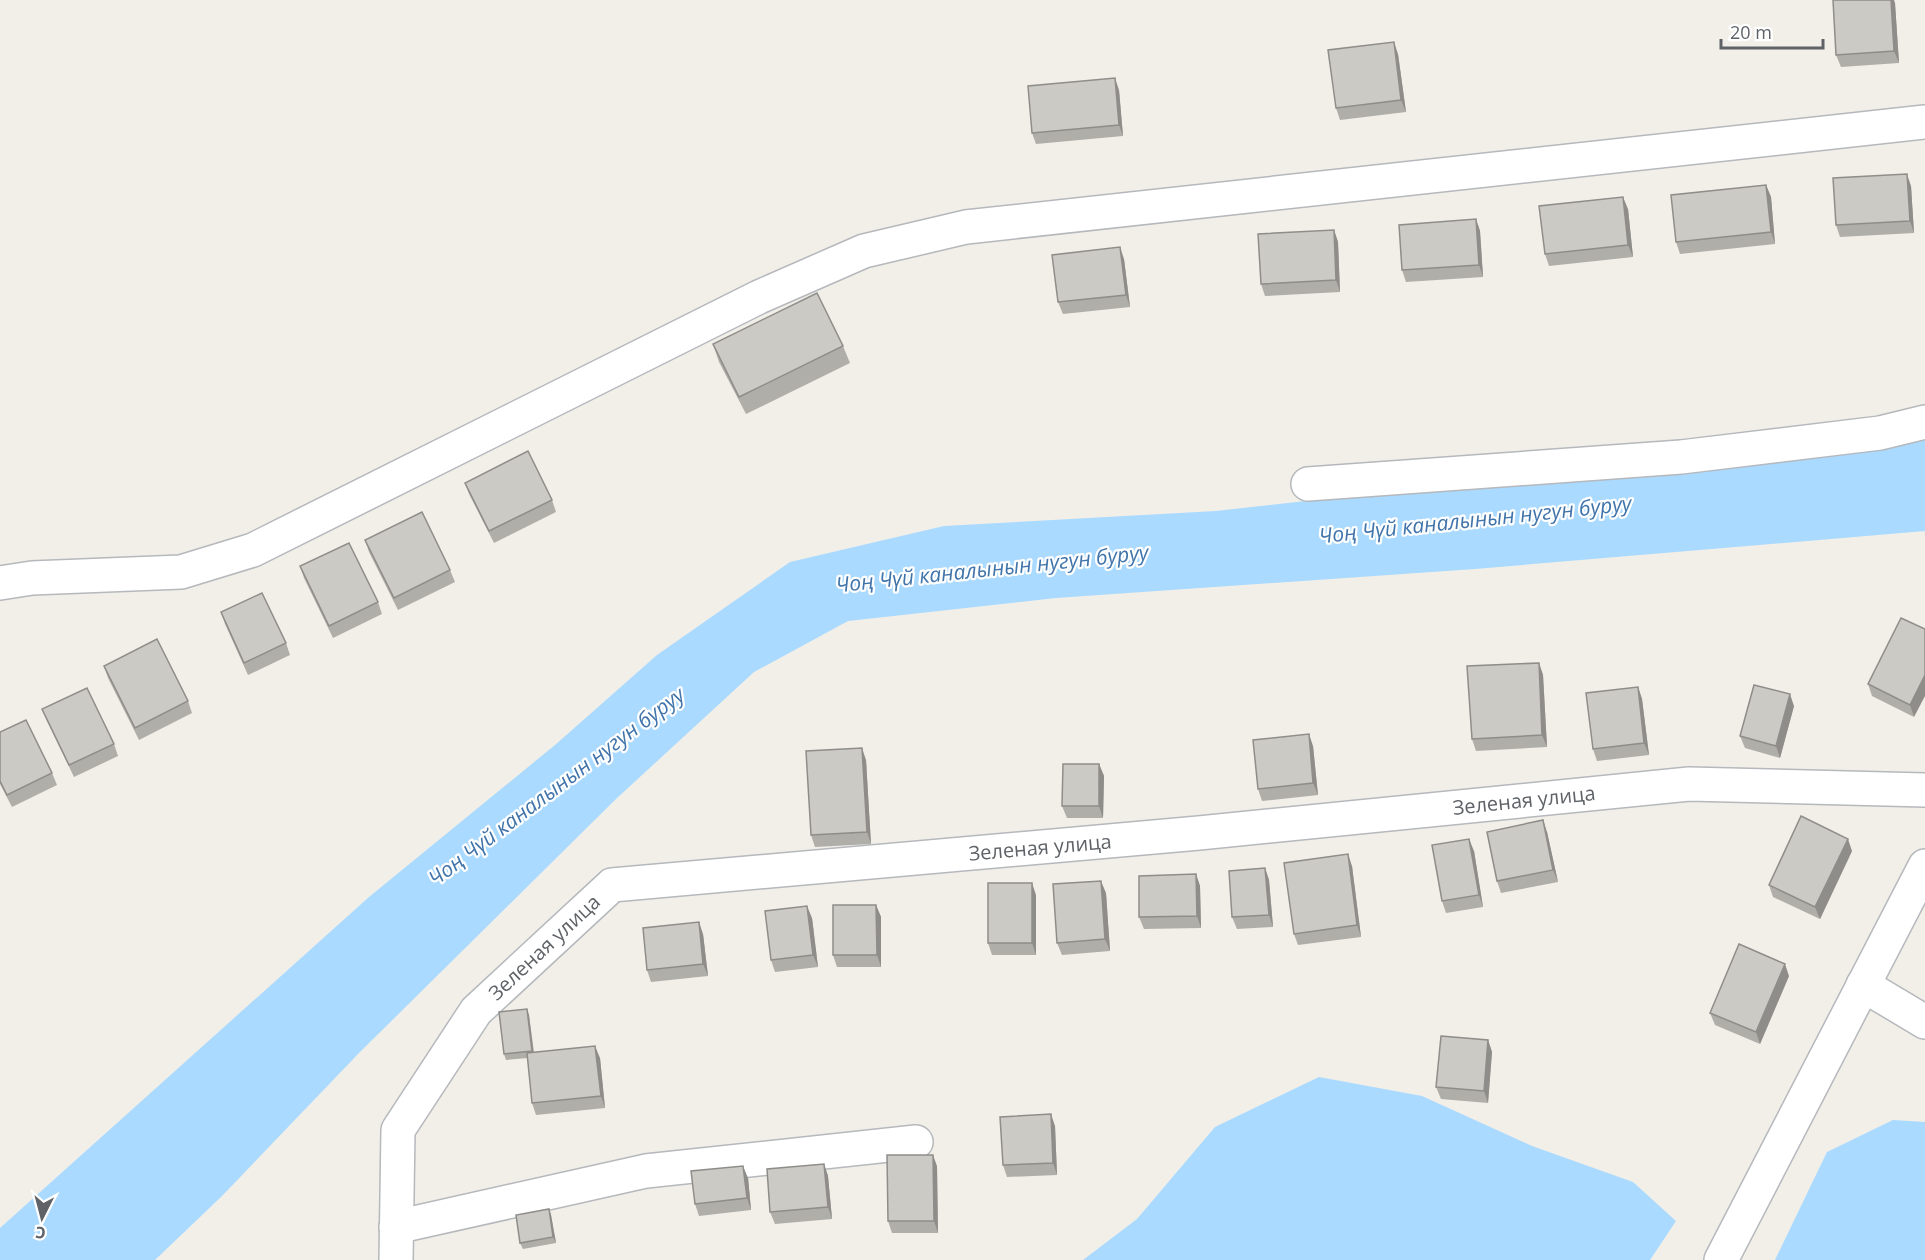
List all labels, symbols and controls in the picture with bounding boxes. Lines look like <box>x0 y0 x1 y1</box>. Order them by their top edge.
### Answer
scale bar <box>1721 12 1823 50</box>
text: 20 m <box>1730 20 1772 44</box>
water label: Чоң Чүй каналынын нугун буруу <box>1317 489 1634 549</box>
water label: Чоң Чүй каналынын нугун буруу <box>834 538 1151 598</box>
water label: Чоң Чүй каналынын нугун буруу <box>422 679 691 892</box>
street label: Зеленая улица <box>1451 779 1597 821</box>
street label: Зеленая улица <box>967 827 1113 867</box>
street label: Зеленая улица <box>482 888 606 1006</box>
north arrow <box>12 1188 72 1248</box>
text: С <box>34 1221 47 1244</box>

